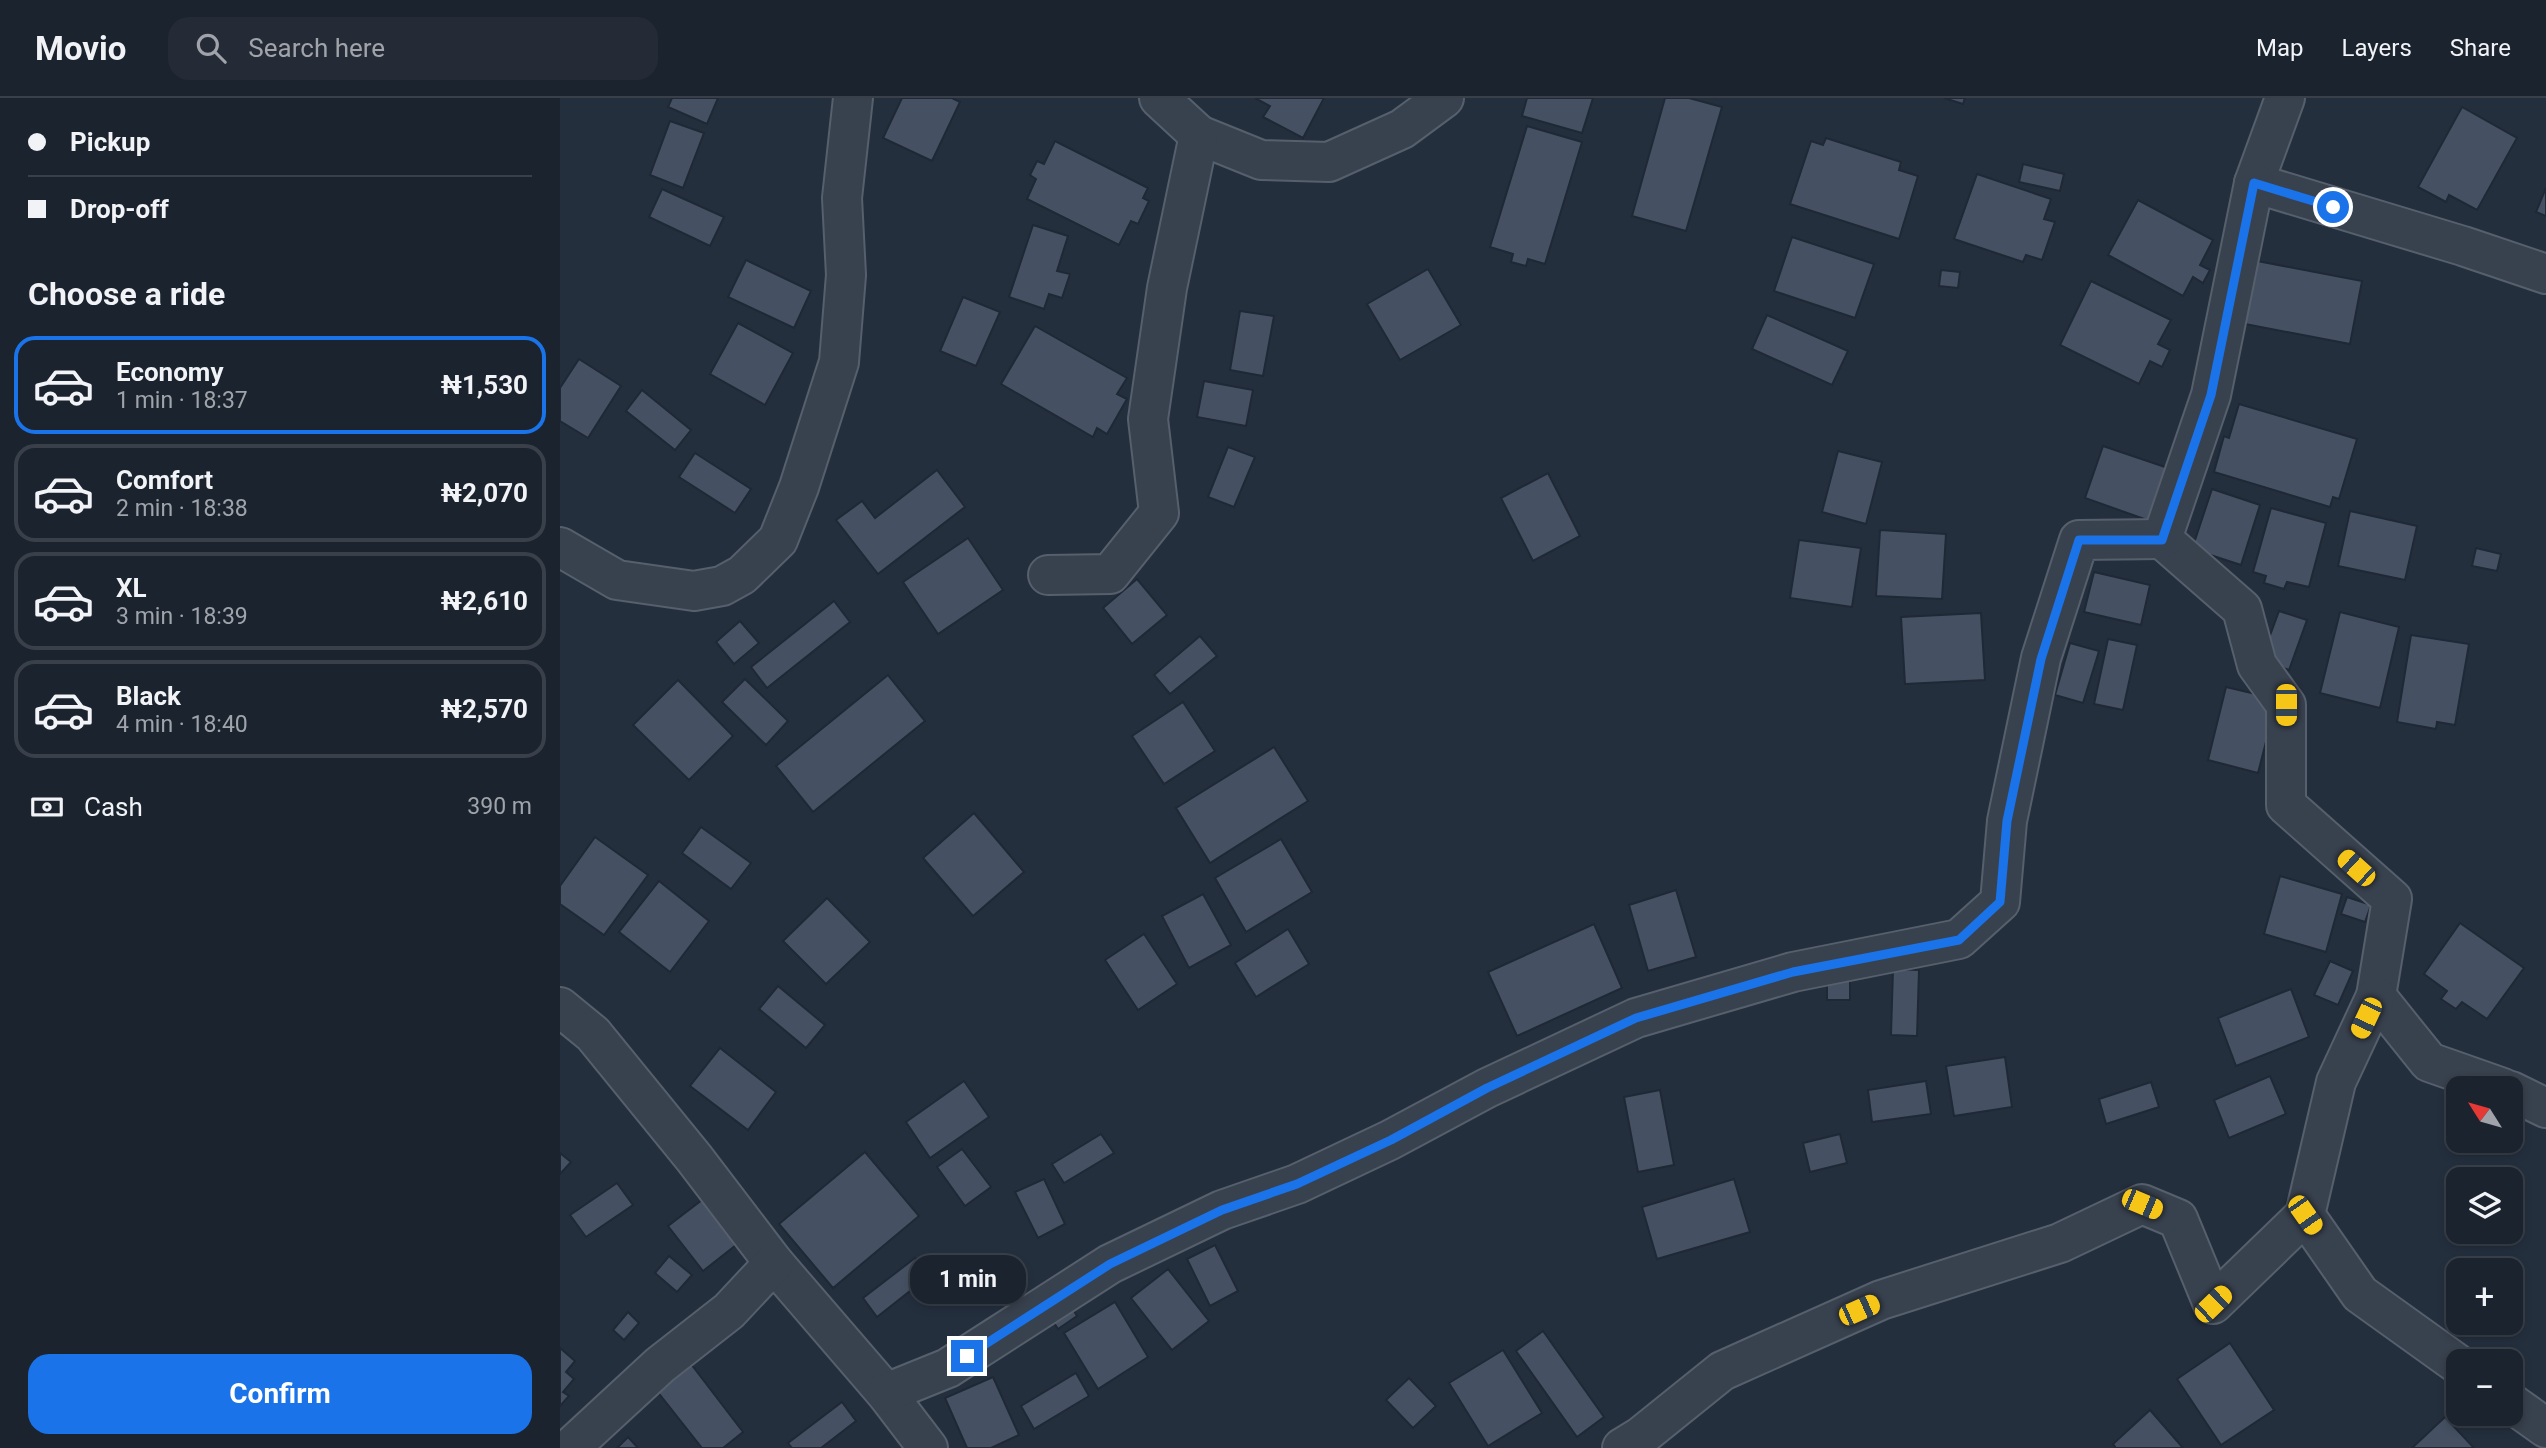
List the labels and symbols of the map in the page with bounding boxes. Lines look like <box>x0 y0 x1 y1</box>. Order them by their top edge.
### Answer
route start <box>2317 191 2349 223</box>
car <box>2276 684 2297 726</box>
car <box>2334 846 2379 890</box>
car <box>2348 995 2385 1041</box>
north arrow <box>2446 1076 2524 1153</box>
car <box>2119 1186 2166 1222</box>
car <box>2285 1192 2326 1238</box>
callout: 1 min <box>909 1254 1025 1304</box>
car <box>2191 1282 2236 1326</box>
car <box>1836 1292 1883 1328</box>
route end <box>951 1340 983 1372</box>

